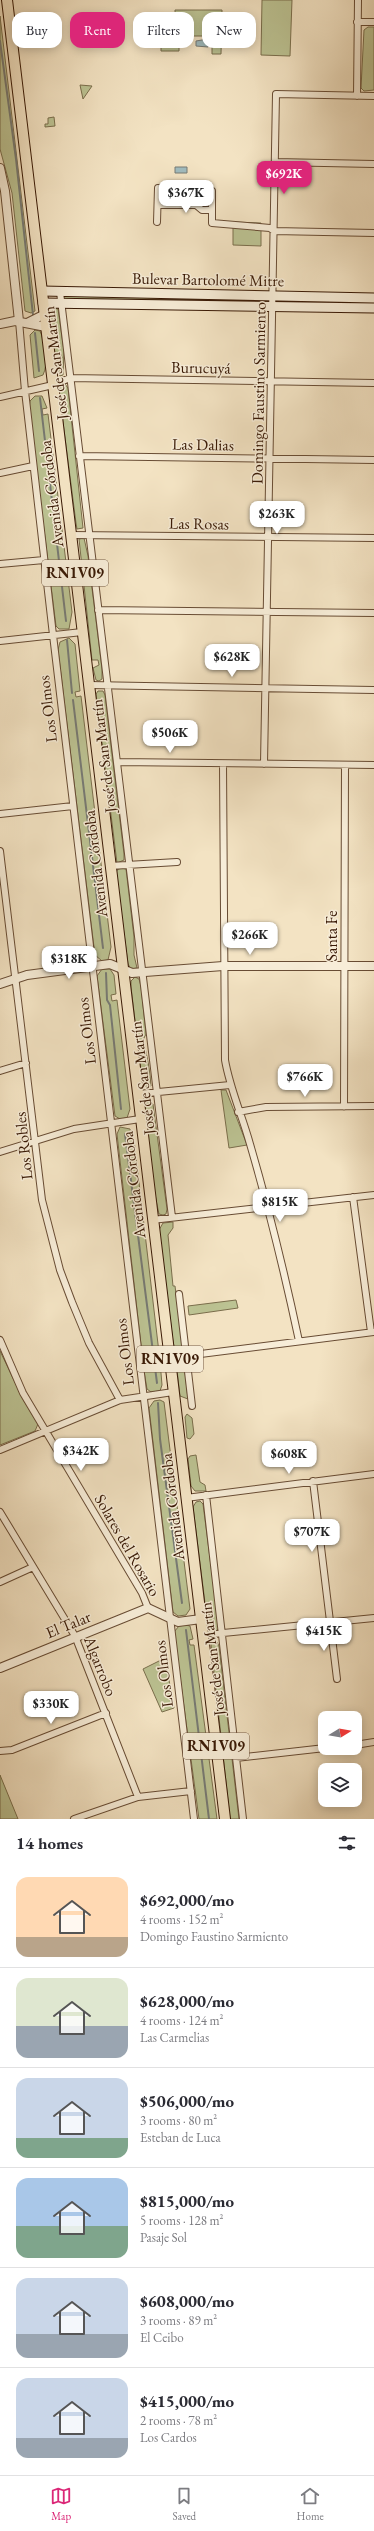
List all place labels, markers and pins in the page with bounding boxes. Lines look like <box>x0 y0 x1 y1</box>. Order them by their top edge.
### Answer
pin: $692K <box>256 161 312 195</box>
pin: $367K <box>158 180 214 214</box>
pin: $263K <box>249 501 305 535</box>
pin: $628K <box>204 644 260 678</box>
pin: $506K <box>142 720 198 754</box>
pin: $266K <box>222 922 278 956</box>
pin: $318K <box>41 946 97 980</box>
pin: $766K <box>277 1064 333 1098</box>
pin: $815K <box>252 1189 308 1223</box>
pin: $342K <box>53 1438 109 1472</box>
pin: $608K <box>261 1441 317 1475</box>
pin: $707K <box>284 1519 340 1553</box>
pin: $415K <box>296 1618 352 1652</box>
pin: $330K <box>23 1691 79 1725</box>

